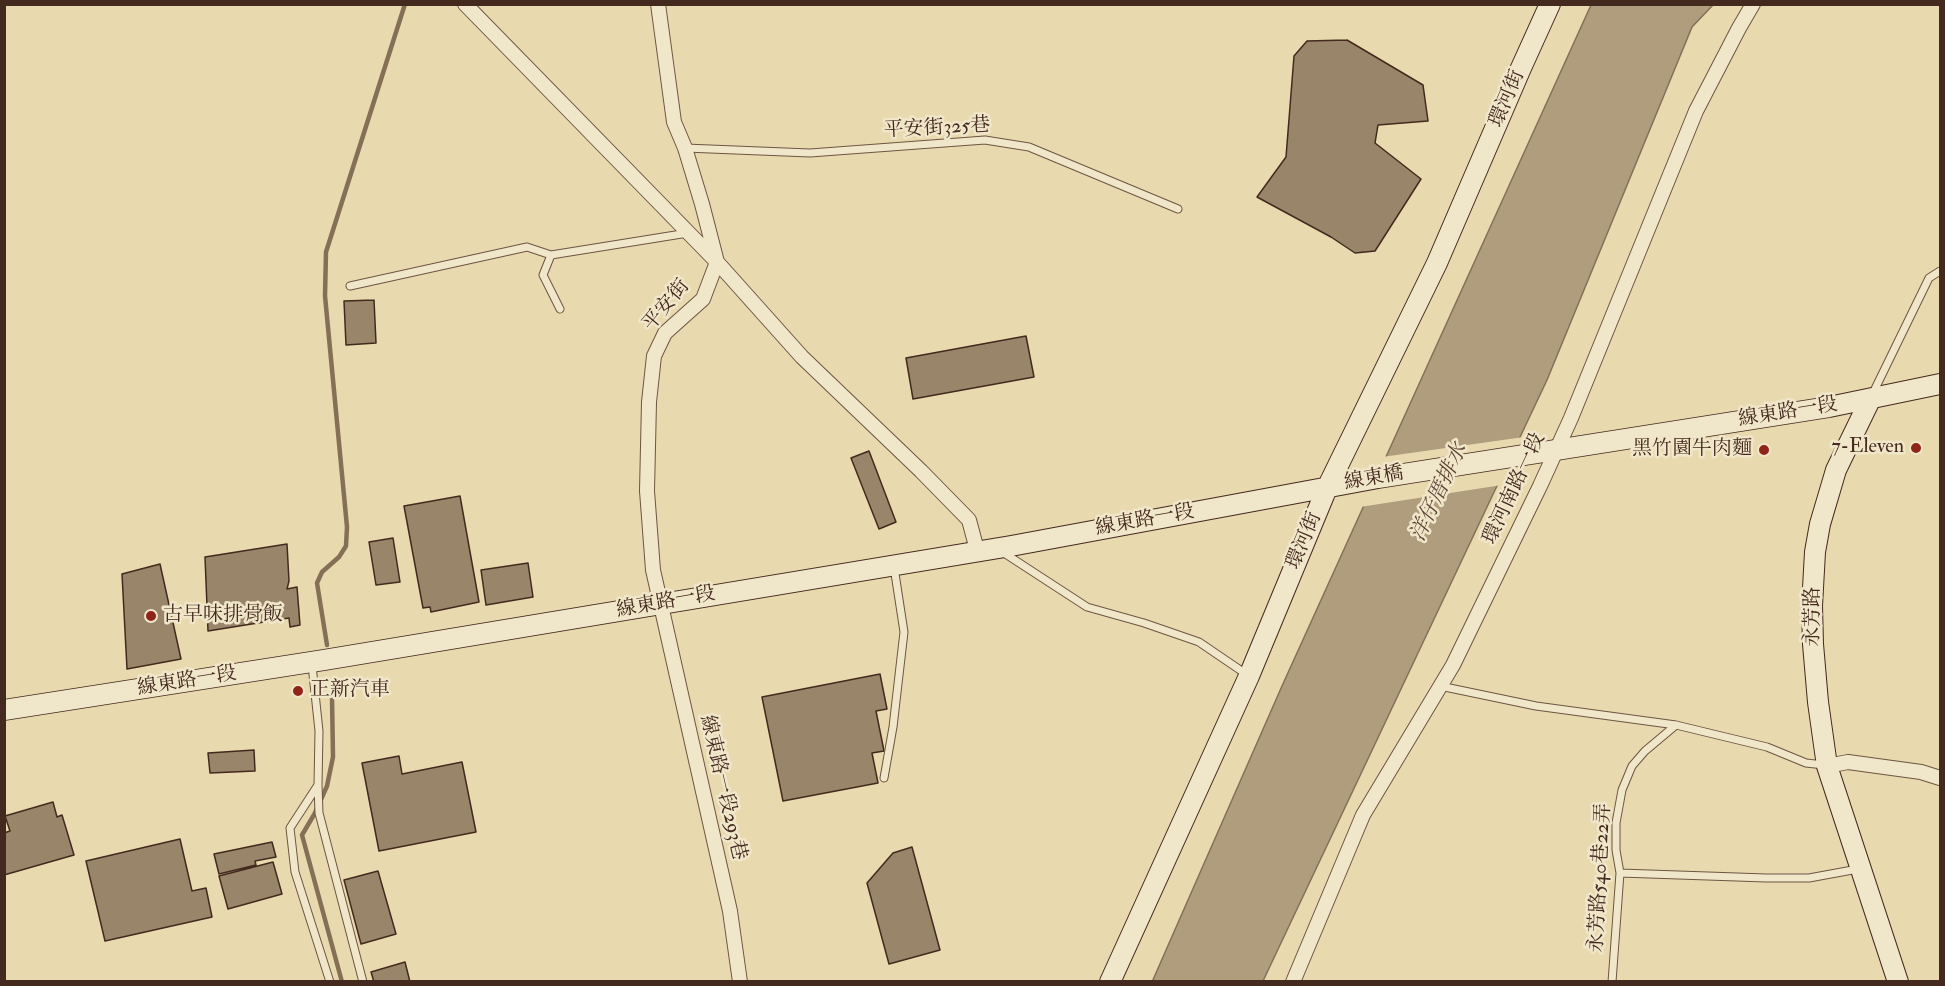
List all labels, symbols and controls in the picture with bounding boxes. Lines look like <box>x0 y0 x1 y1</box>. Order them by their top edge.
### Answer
street label: 環河街 <box>1485 67 1531 131</box>
street label: 平安街325巷 <box>883 114 991 144</box>
street label: 平安街 <box>639 275 695 337</box>
street label: 線東路一段 <box>1737 393 1839 433</box>
street label: 環河南路一段 <box>1479 430 1551 548</box>
place label: 7-Eleven <box>1831 436 1904 460</box>
place label: 黑竹園牛肉麵 <box>1632 438 1752 462</box>
water label: 洋仔厝排水 <box>1406 440 1474 546</box>
marker: 7-Eleven <box>1909 441 1923 455</box>
marker: 黑竹園牛肉麵 <box>1757 443 1771 457</box>
street label: 線東橋 <box>1342 462 1406 496</box>
street label: 線東路一段 <box>1094 500 1196 542</box>
street label: 環河街 <box>1282 509 1328 573</box>
street label: 線東路一段 <box>615 582 717 624</box>
street label: 永芳路 <box>1802 587 1826 647</box>
place label: 古早味排骨飯 <box>163 604 283 628</box>
marker: 古早味排骨飯 <box>144 609 158 623</box>
street label: 線東路一段 <box>136 662 238 702</box>
place label: 正新汽車 <box>310 679 390 703</box>
marker: 正新汽車 <box>291 684 305 698</box>
street label: 線東路一段293巷 <box>694 713 750 863</box>
street label: 永芳路540巷22弄 <box>1585 803 1617 953</box>

